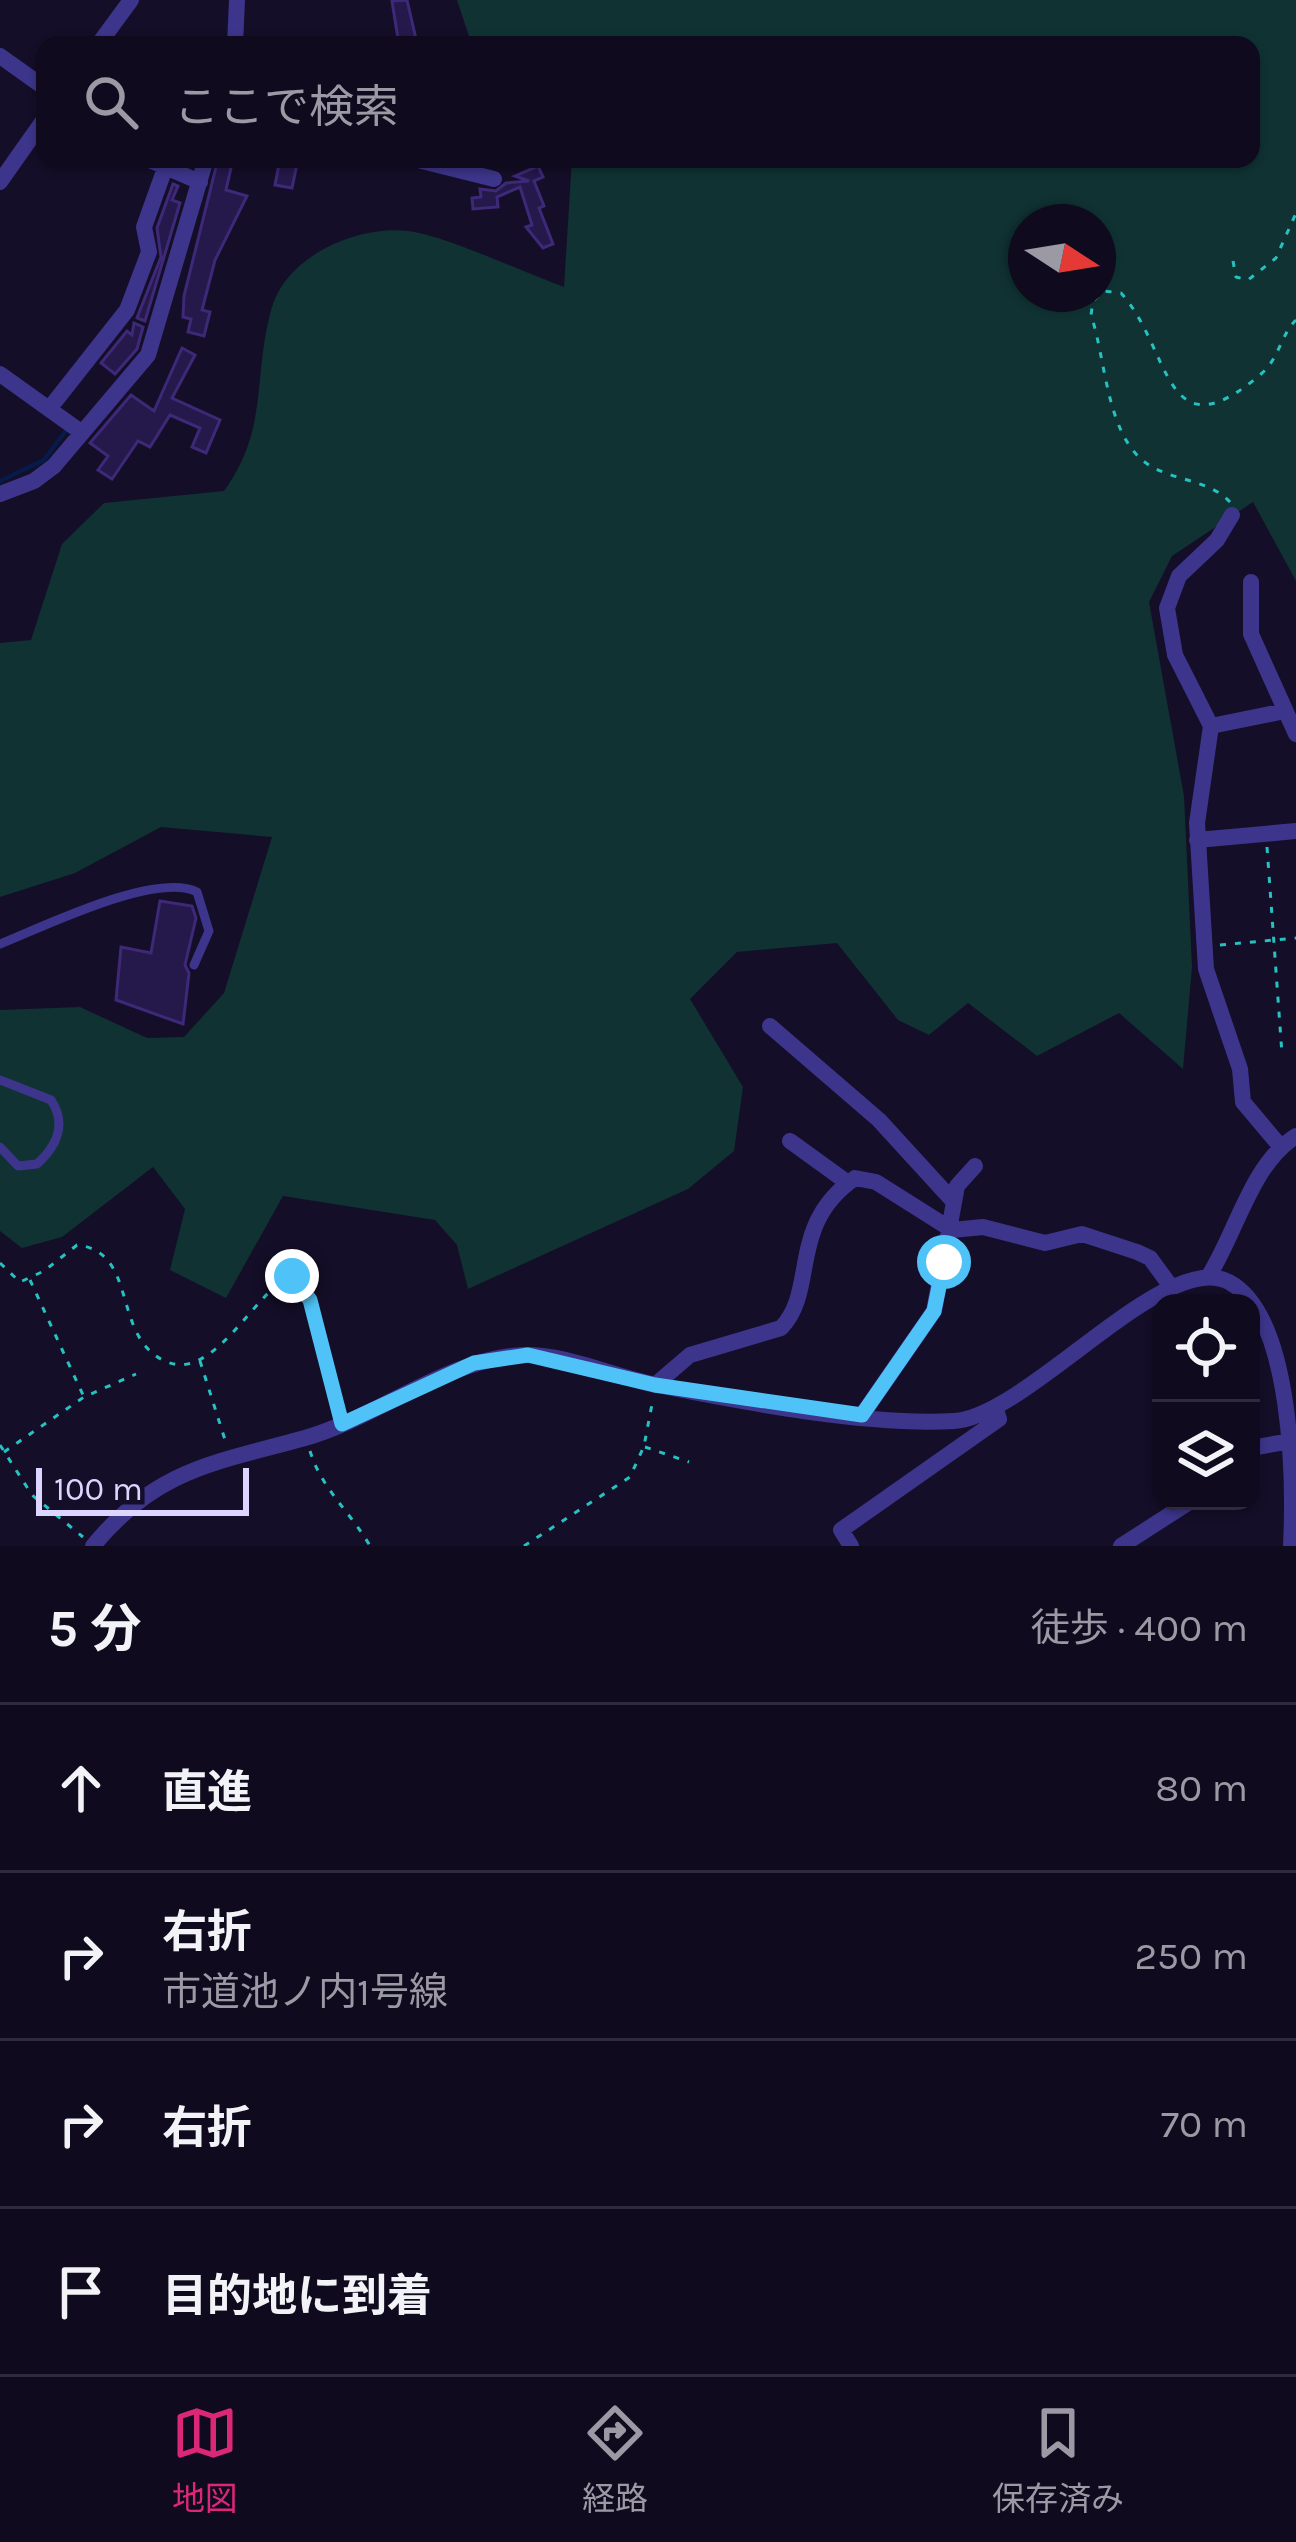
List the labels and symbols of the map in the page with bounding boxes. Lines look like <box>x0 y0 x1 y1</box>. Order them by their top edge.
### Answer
north arrow <box>1008 204 1116 312</box>
route start <box>917 1235 971 1289</box>
route end <box>265 1249 319 1303</box>
scale bar <box>36 1462 249 1515</box>

